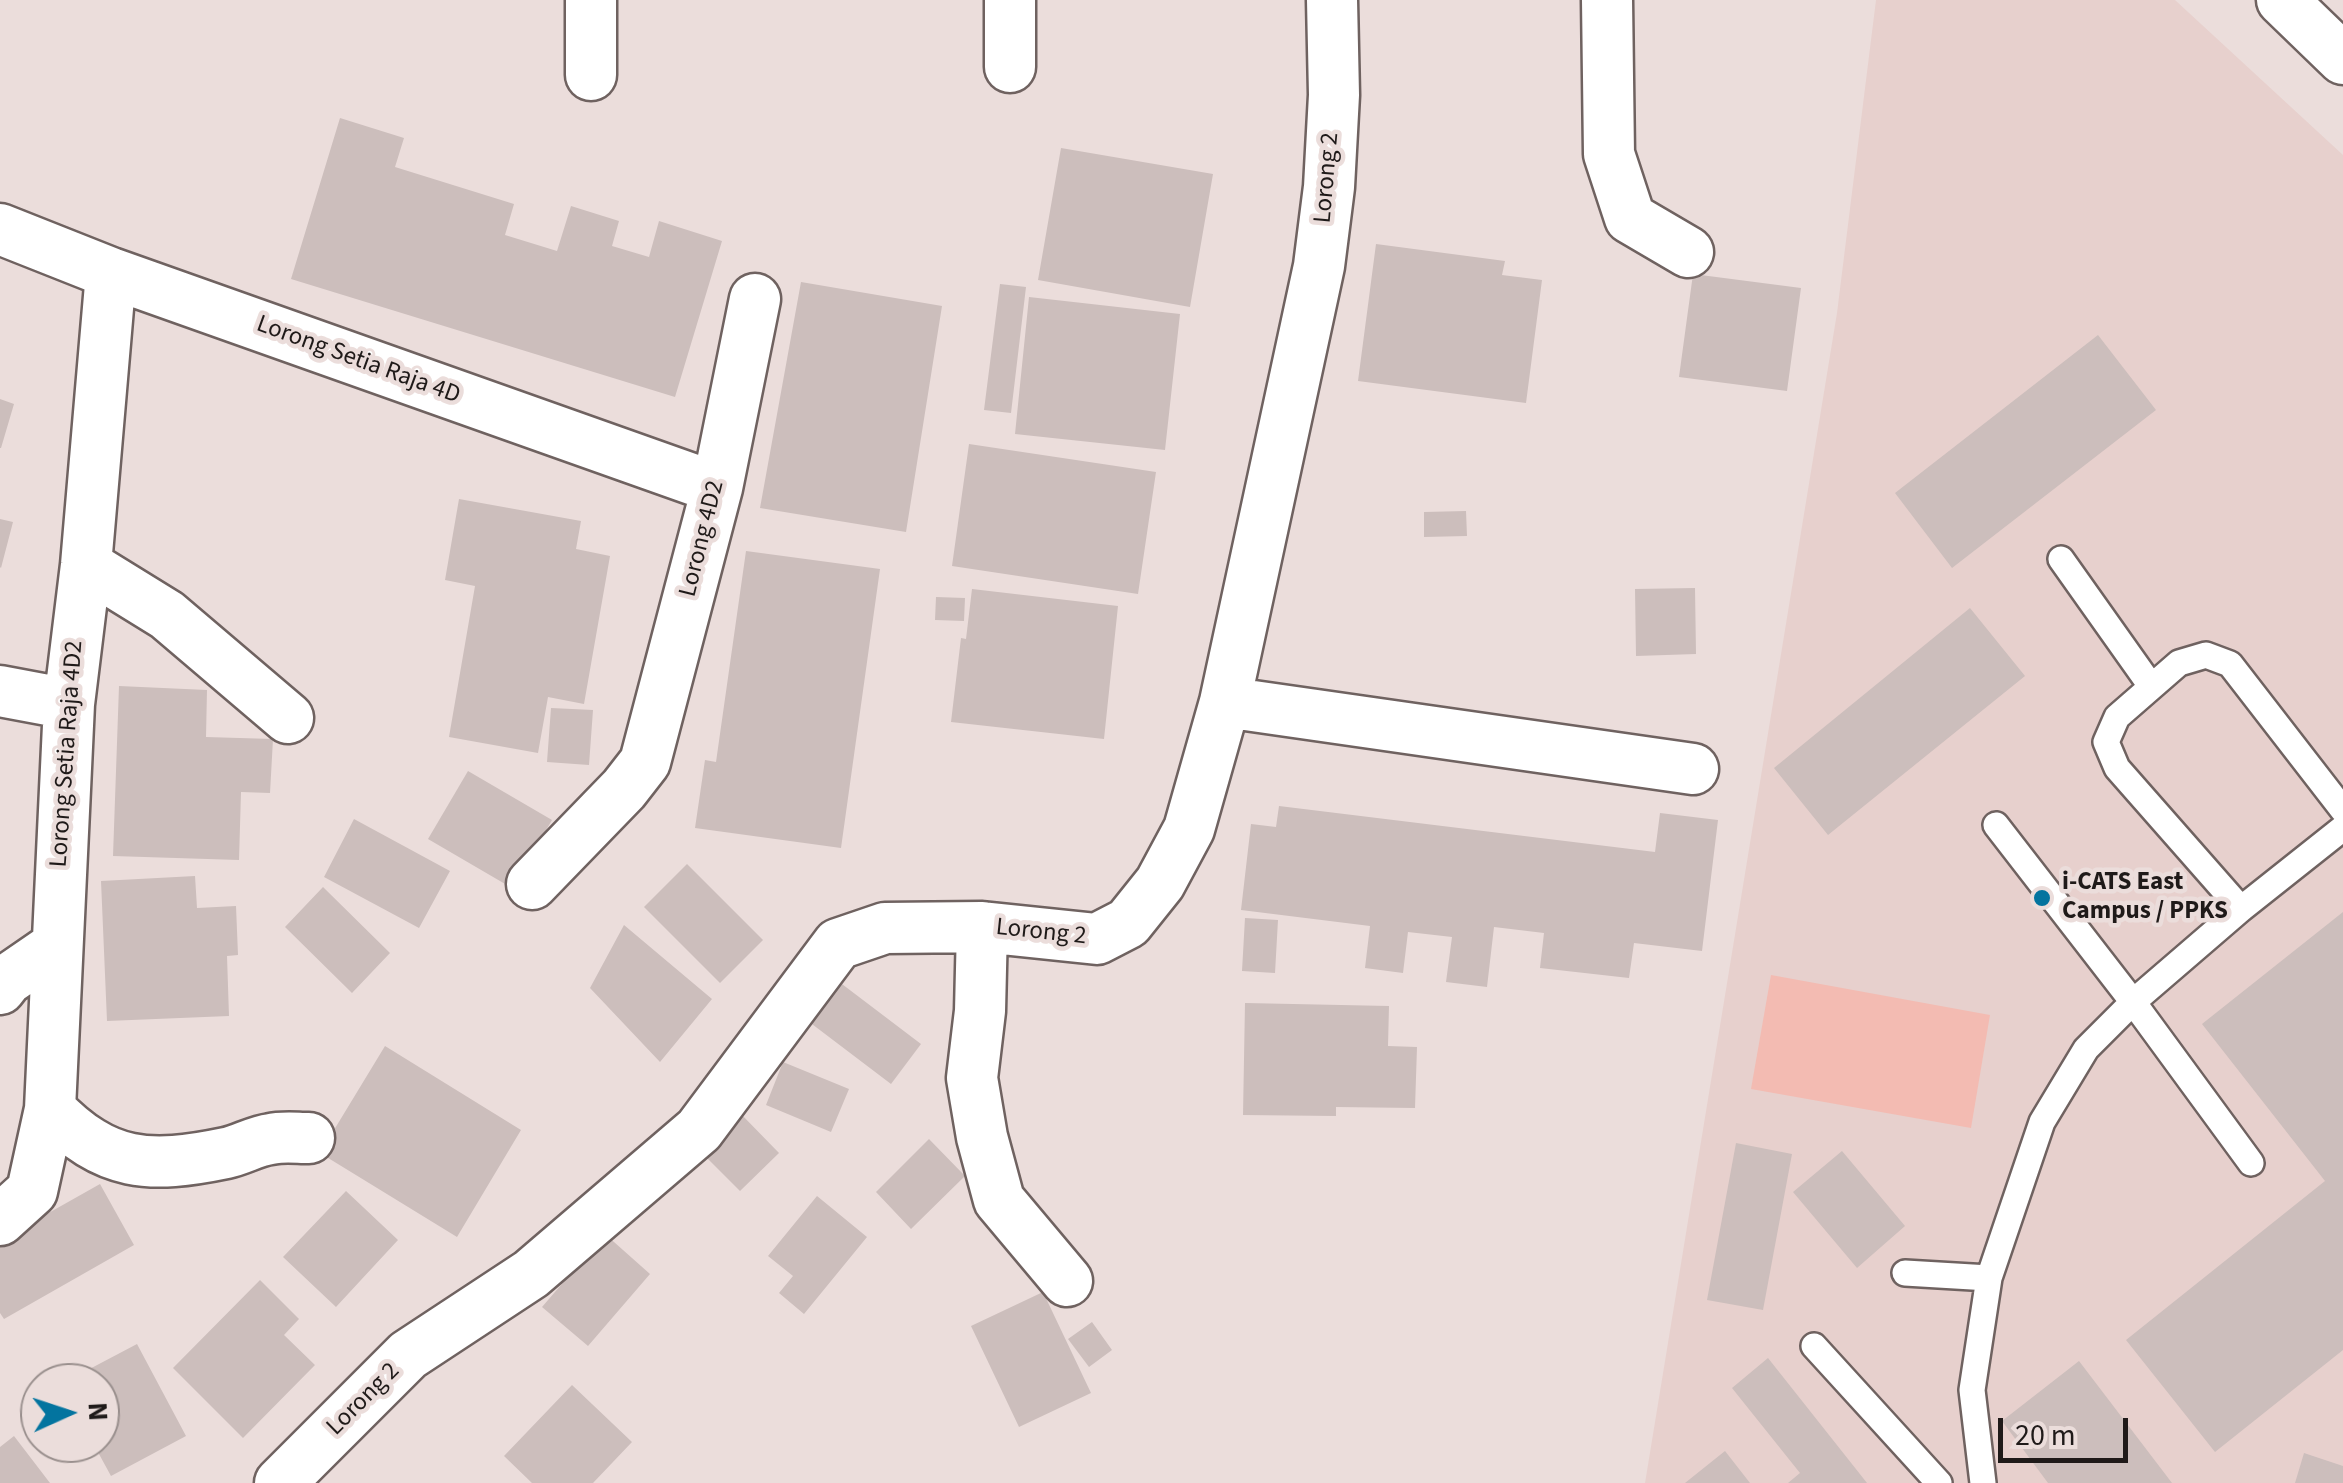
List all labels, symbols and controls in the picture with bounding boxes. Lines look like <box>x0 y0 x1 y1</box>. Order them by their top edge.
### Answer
street label: Lorong 2 <box>1309 131 1347 225</box>
street label: Lorong Setia Raja 4D <box>252 310 464 412</box>
street label: Lorong 4D2 <box>674 478 732 600</box>
street label: Lorong Setia Raja 4D2 <box>45 640 91 868</box>
place label: i-CATS East Campus / PPKS <box>2062 869 2228 928</box>
marker: i-CATS East Campus / PPKS <box>2031 887 2053 909</box>
street label: Lorong 2 <box>994 913 1088 953</box>
street label: Lorong 2 <box>321 1357 407 1443</box>
north arrow <box>20 1363 120 1463</box>
scale bar <box>2003 1398 2133 1460</box>
text: N <box>78 1401 118 1422</box>
text: 20 m <box>2015 1414 2076 1457</box>

